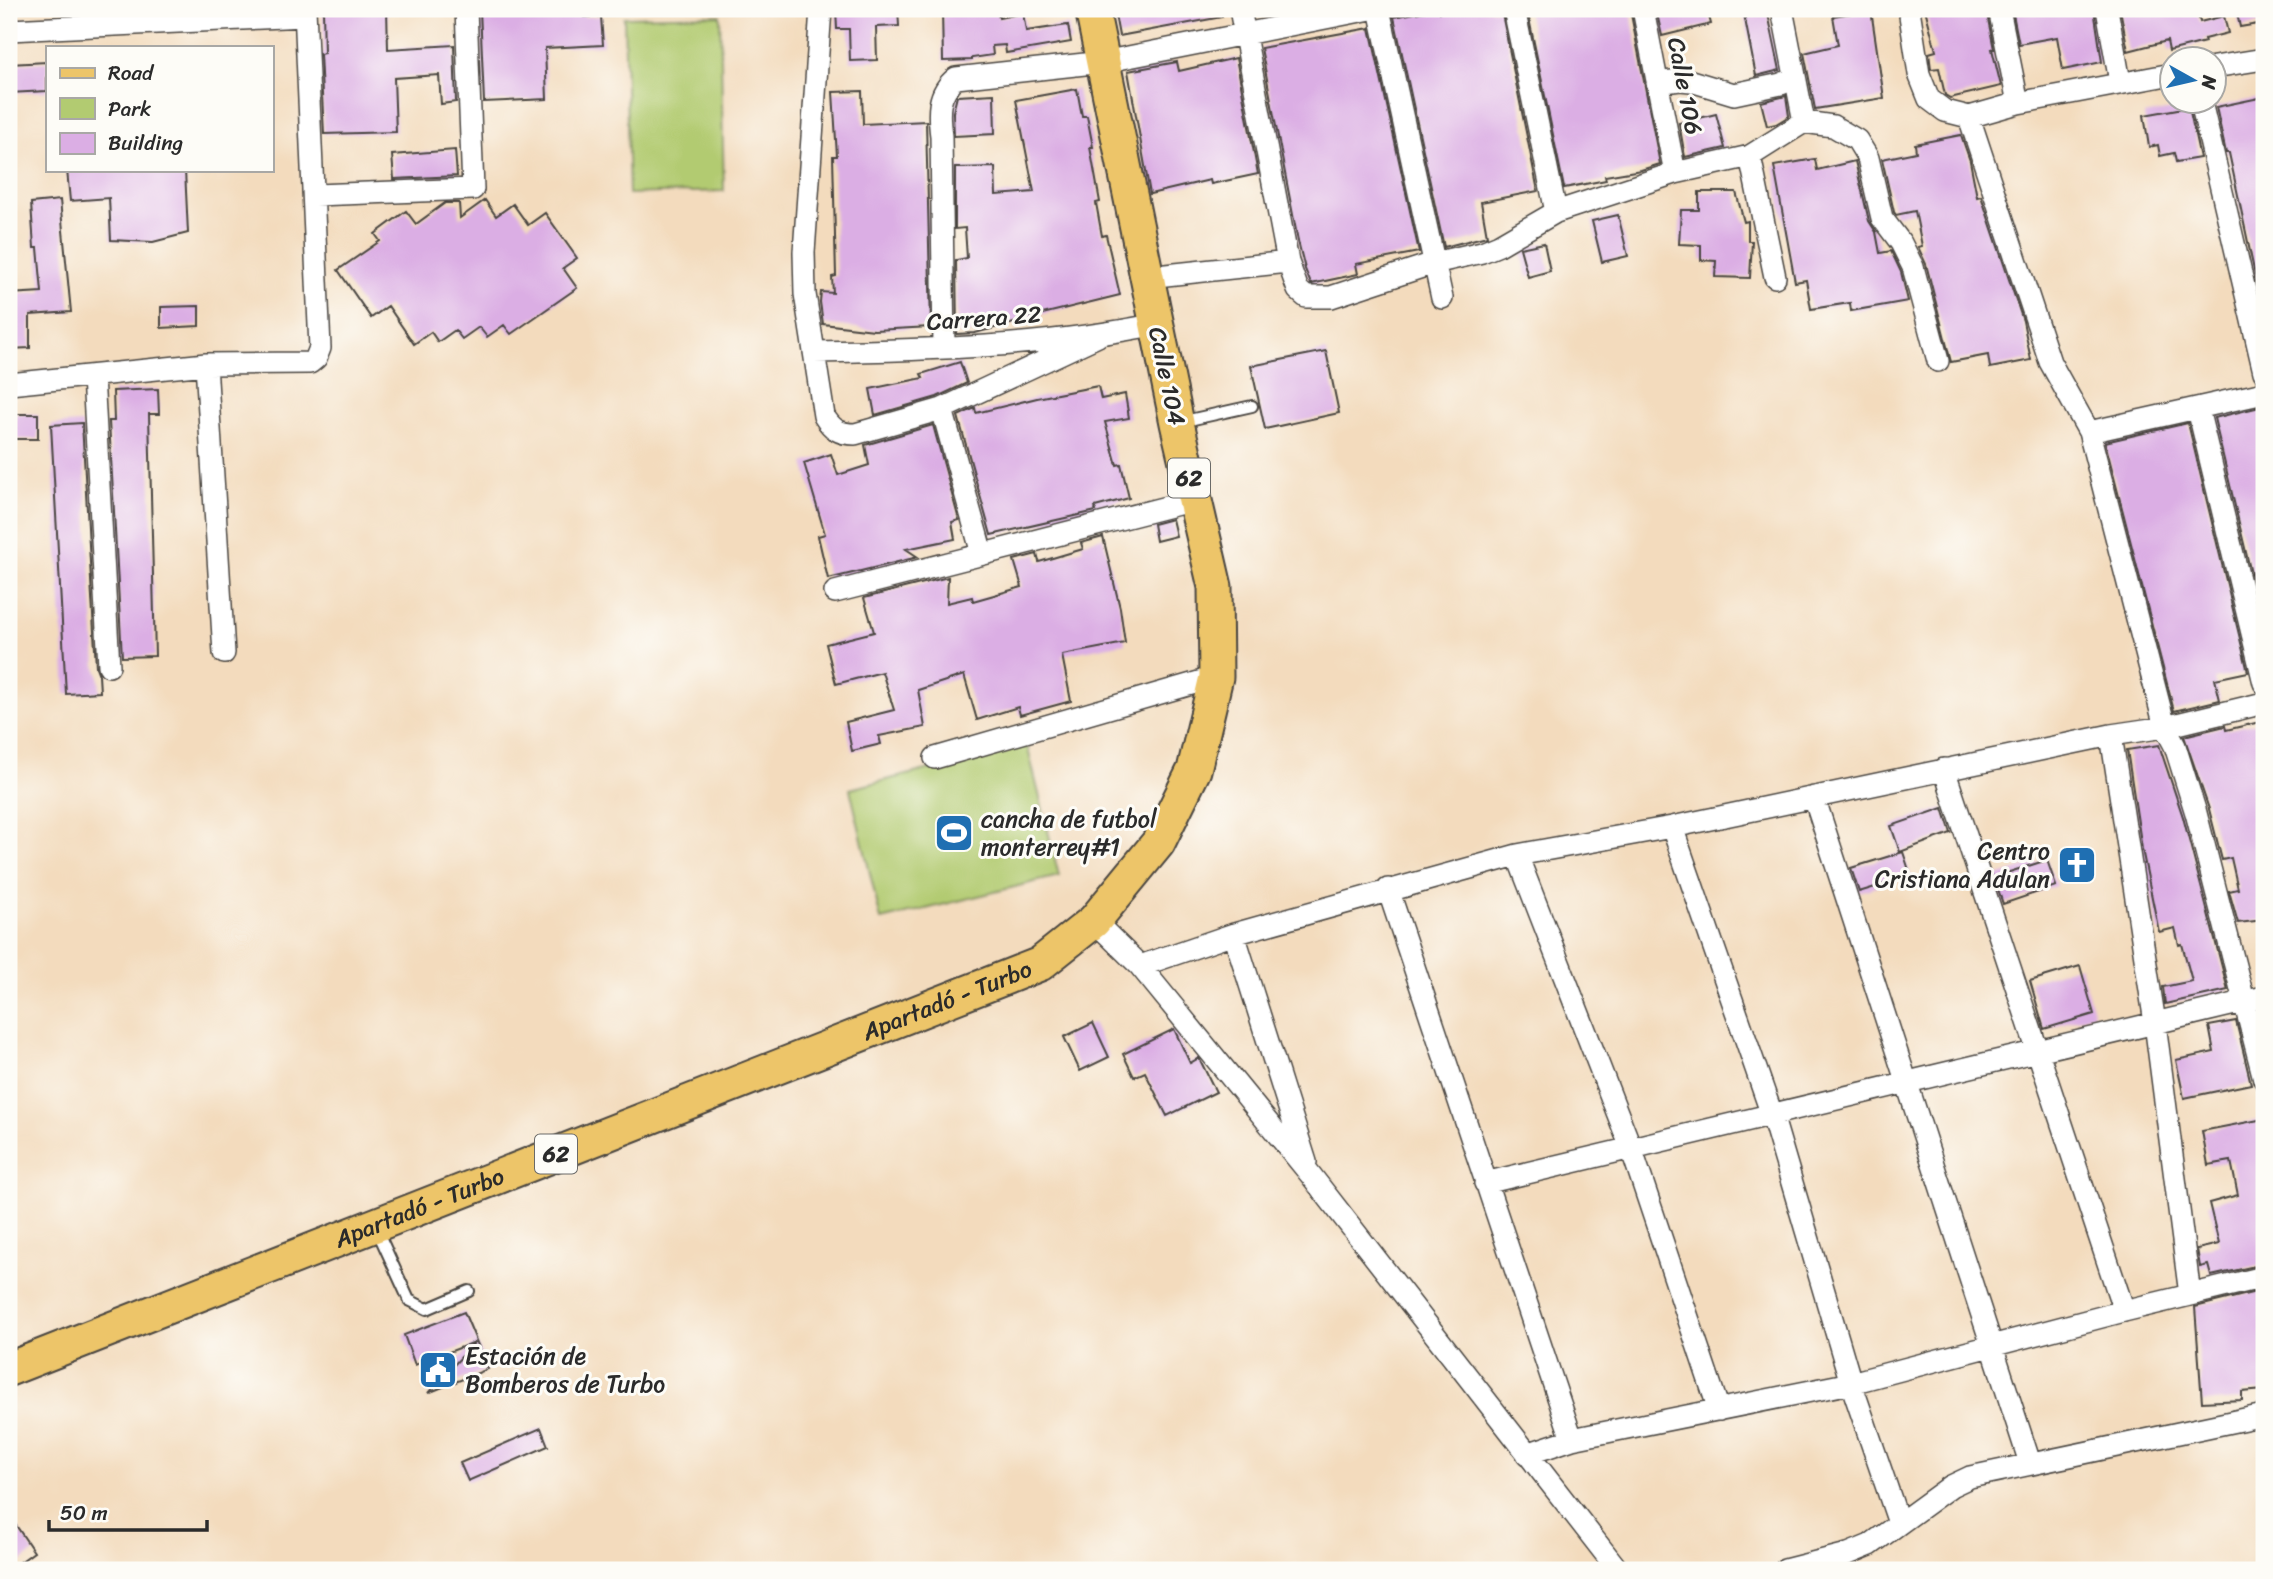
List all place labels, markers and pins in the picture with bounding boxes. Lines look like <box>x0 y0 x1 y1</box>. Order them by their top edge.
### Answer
place label: cancha de futbol monterrey#1 <box>981 798 1158 868</box>
sports icon: cancha de futbol monterrey#1 <box>933 812 975 854</box>
place label: Centro Cristiana Adulan <box>1875 830 2050 900</box>
church icon: Centro Cristiana Adulan <box>2056 844 2098 886</box>
place label: Estación de Bomberos de Turbo <box>465 1335 665 1405</box>
public building icon: Estación de Bomberos de Turbo <box>417 1349 459 1391</box>

